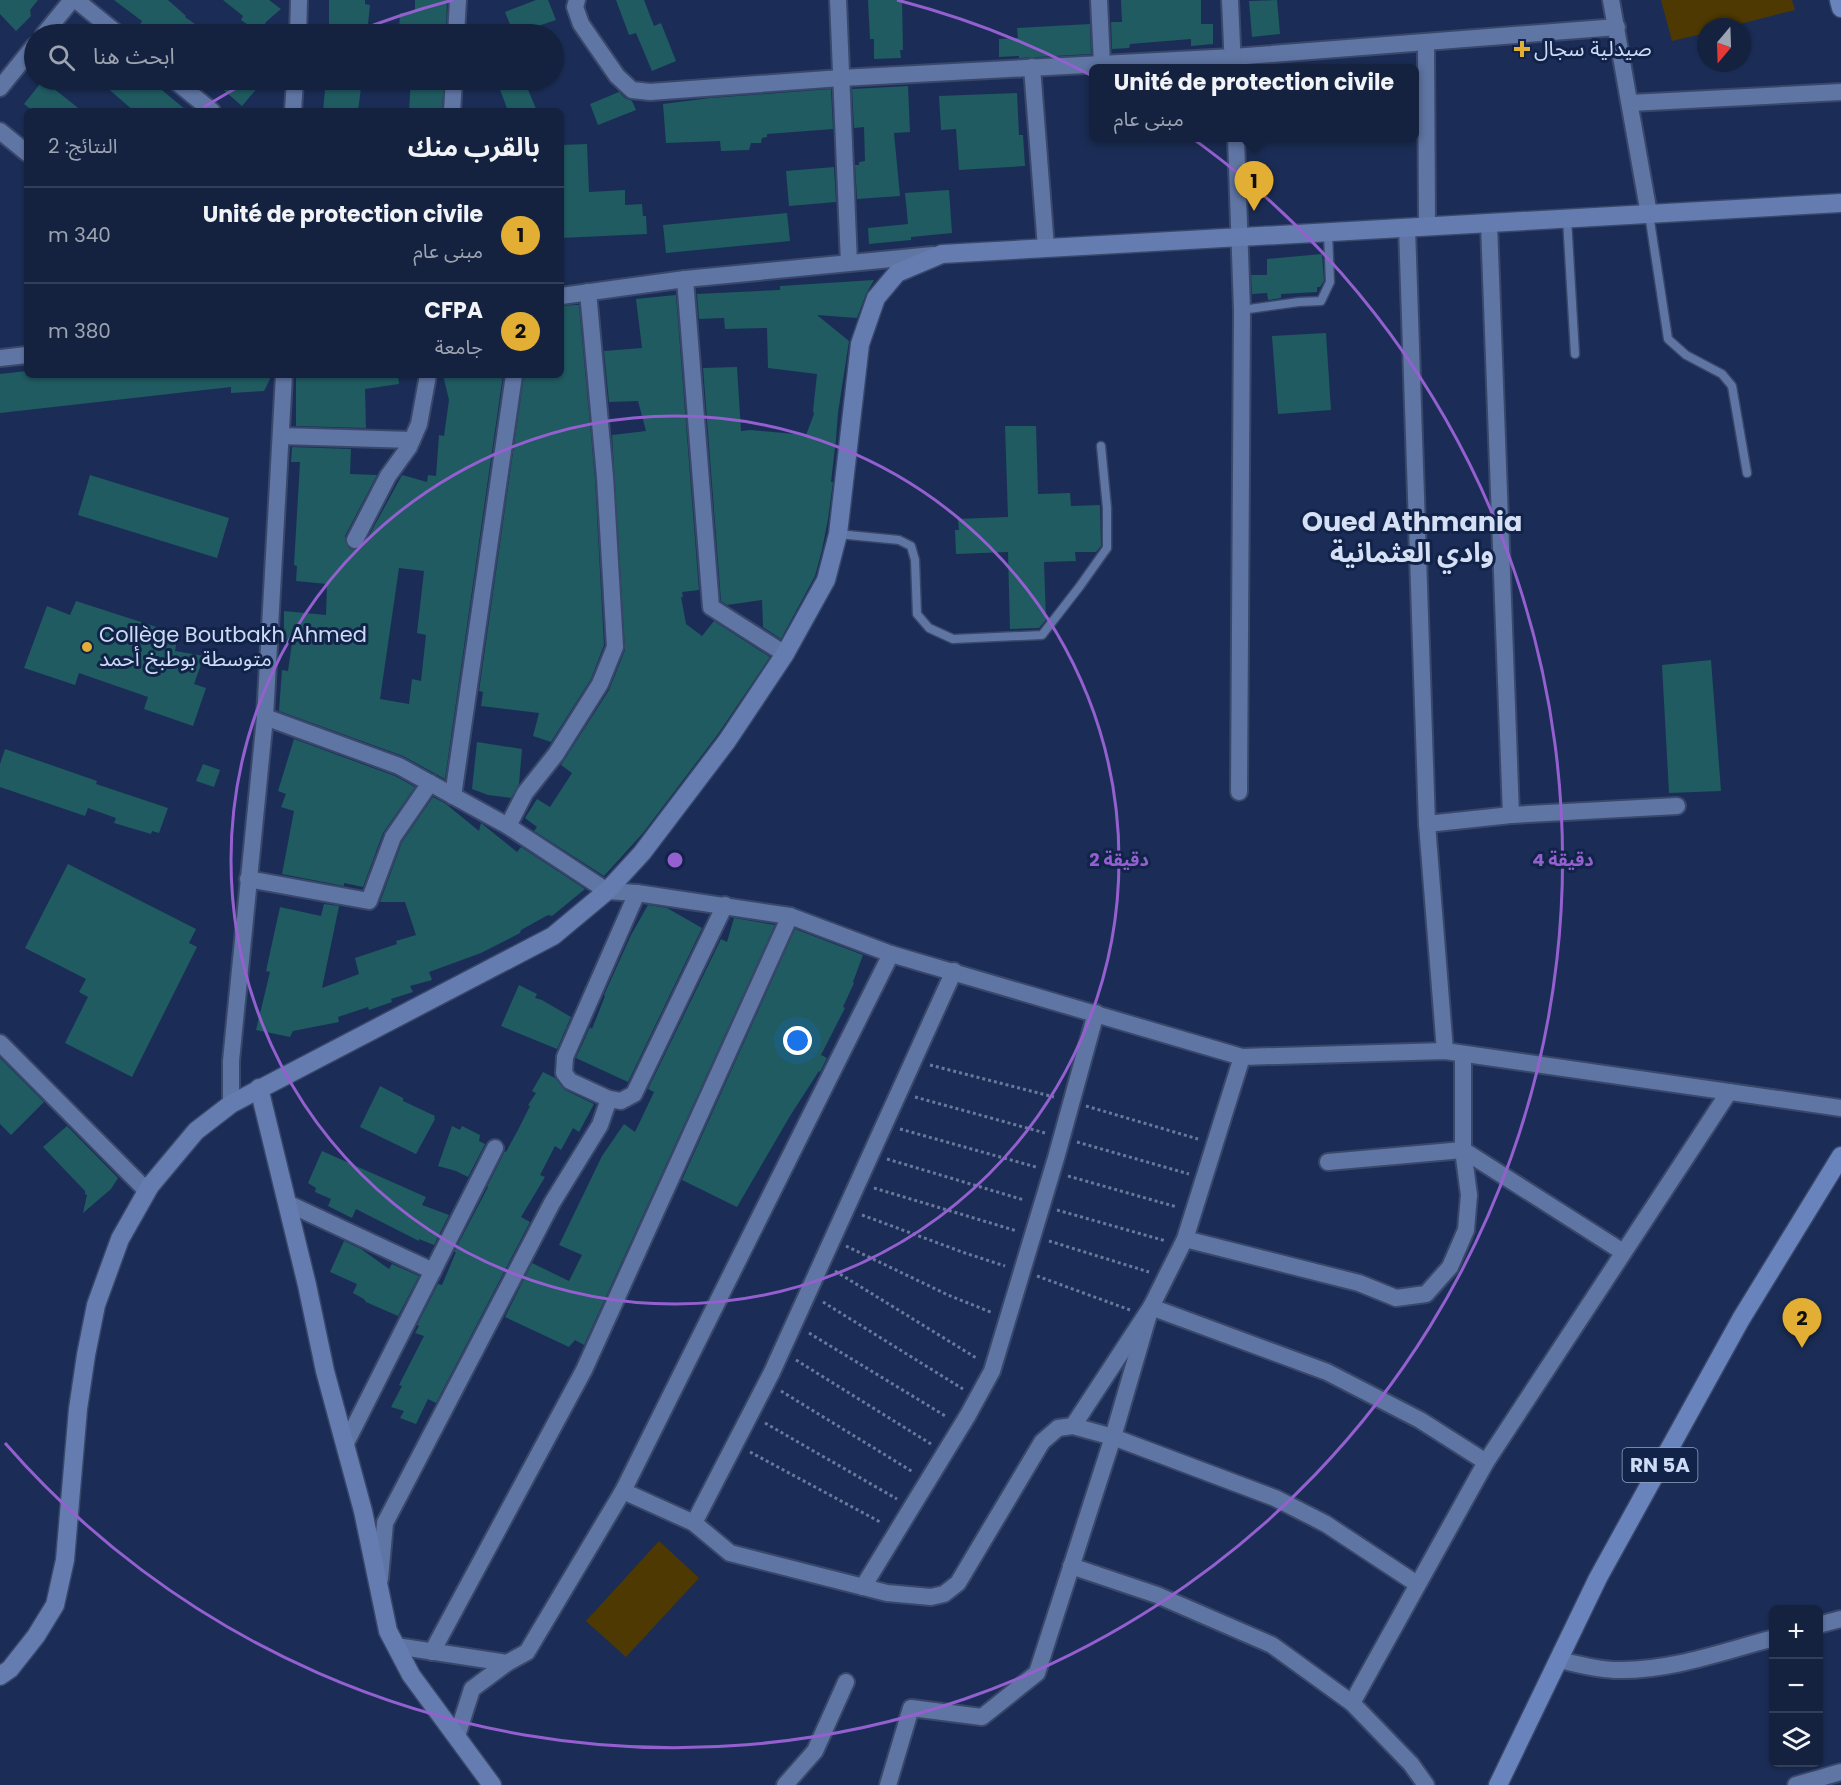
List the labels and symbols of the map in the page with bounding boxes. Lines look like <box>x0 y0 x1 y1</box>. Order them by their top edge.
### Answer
north arrow <box>1697 18 1751 72</box>
place label: صيدلية سجال <box>1534 34 1652 63</box>
marker: صيدلية سجال <box>1515 42 1529 56</box>
pin: 1 <box>1234 162 1274 211</box>
district label: Oued Athmania وادي العثمانية <box>1302 503 1522 574</box>
place label: Collège Boutbakh Ahmed متوسطة بوطبخ أحمد <box>99 620 367 674</box>
marker: Collège Boutbakh Ahmed متوسطة بوطبخ أحمد <box>80 640 94 654</box>
text: 2 دقيقة <box>1089 847 1149 872</box>
text: 4 دقيقة <box>1532 847 1594 872</box>
centre of rings <box>665 850 685 870</box>
your location <box>783 1026 812 1055</box>
pin: 2 <box>1782 1298 1822 1348</box>
road number: RN 5A <box>1622 1448 1698 1482</box>

